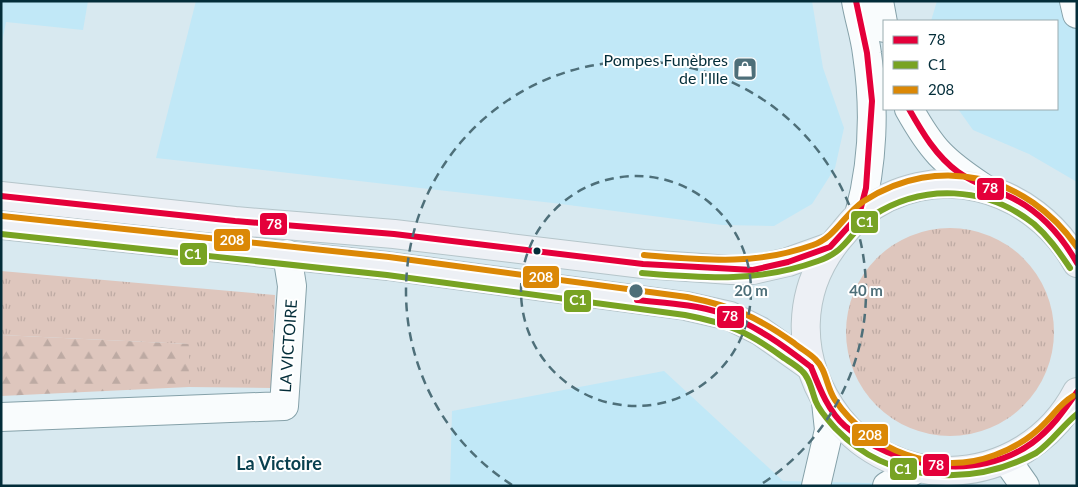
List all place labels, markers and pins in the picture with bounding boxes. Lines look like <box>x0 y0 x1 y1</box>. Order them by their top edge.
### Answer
place label: Pompes Funèbres de l'Ille <box>604 50 728 87</box>
shop icon: Pompes Funèbres de l'Ille <box>732 56 758 82</box>
unlabelled marker <box>532 246 542 256</box>
centre of rings <box>627 282 645 300</box>

